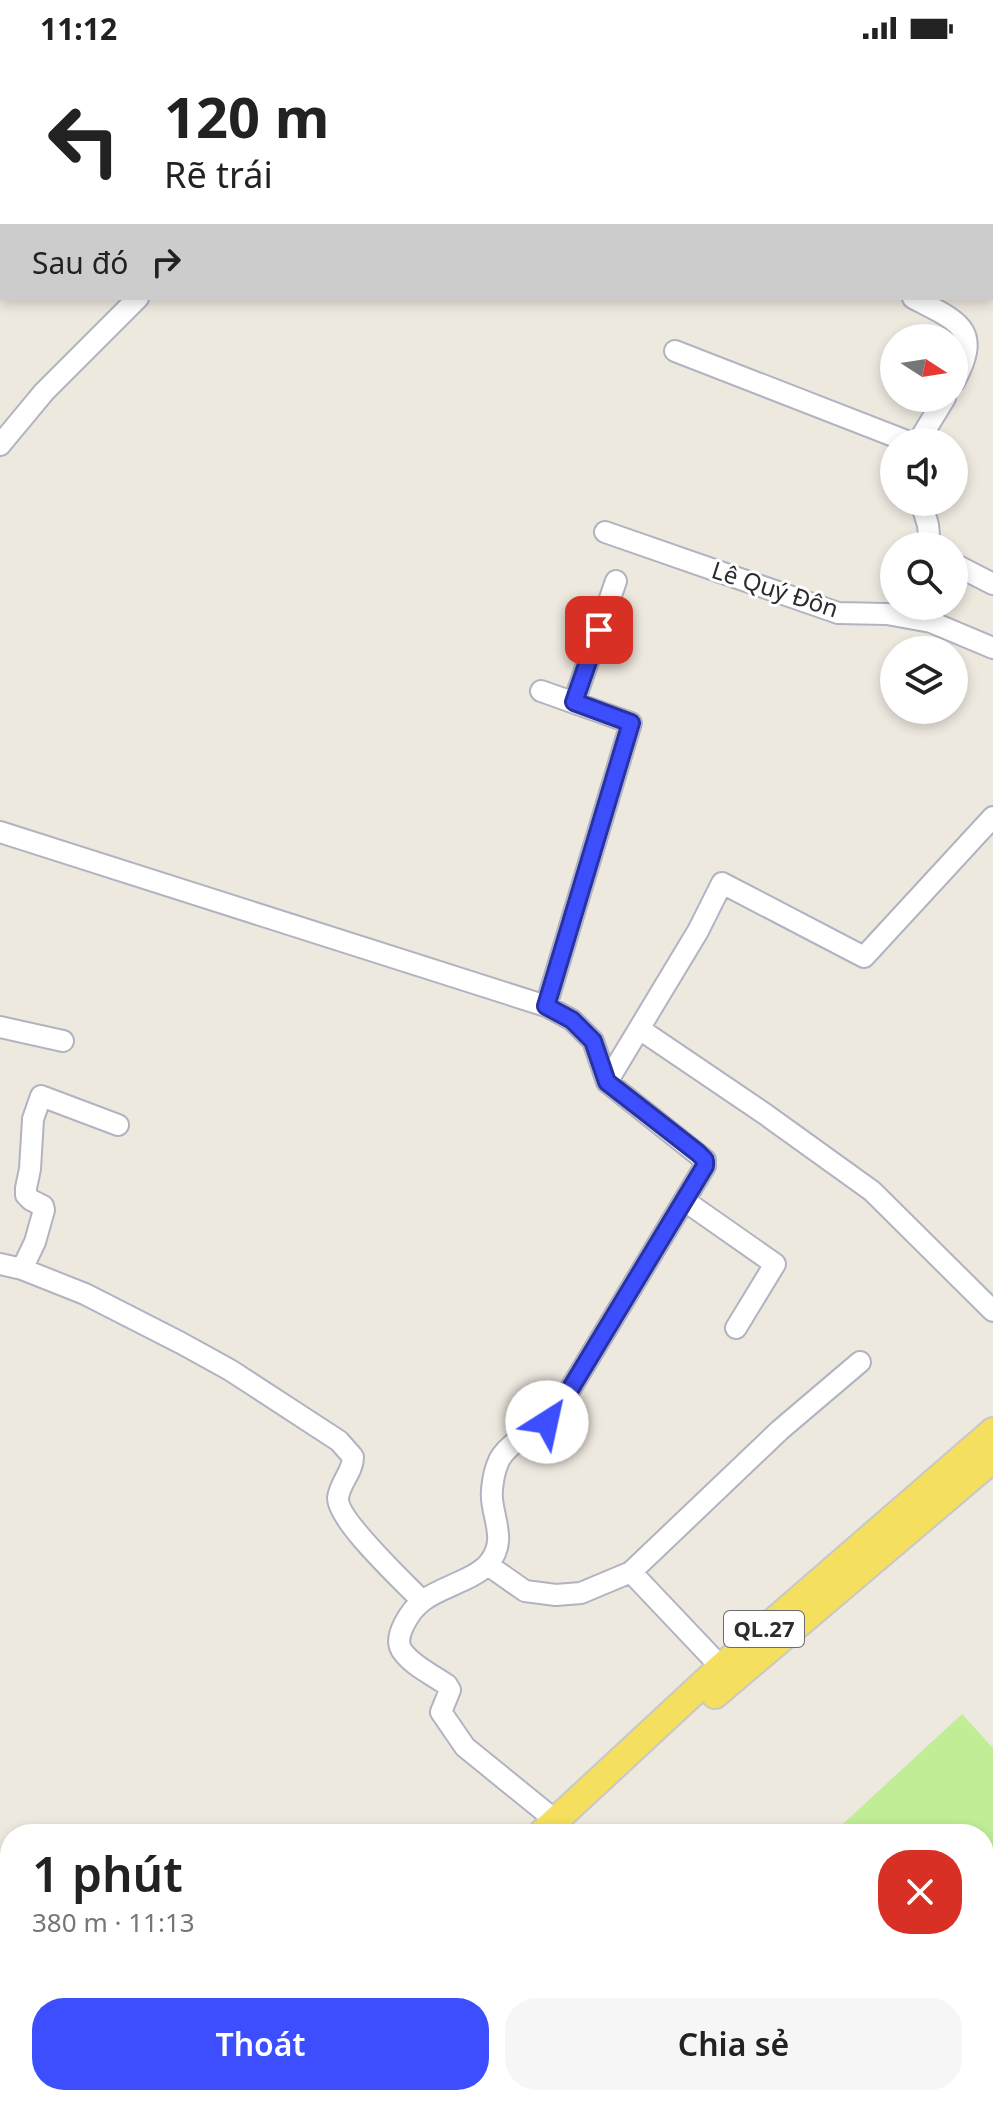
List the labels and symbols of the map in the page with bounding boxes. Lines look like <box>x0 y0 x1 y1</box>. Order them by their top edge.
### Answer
north arrow <box>880 324 968 412</box>
street label: Lê Quý Đôn <box>708 553 843 625</box>
pin <box>565 596 633 664</box>
position arrow <box>505 1380 589 1464</box>
road number: QL.27 <box>724 1611 804 1647</box>

